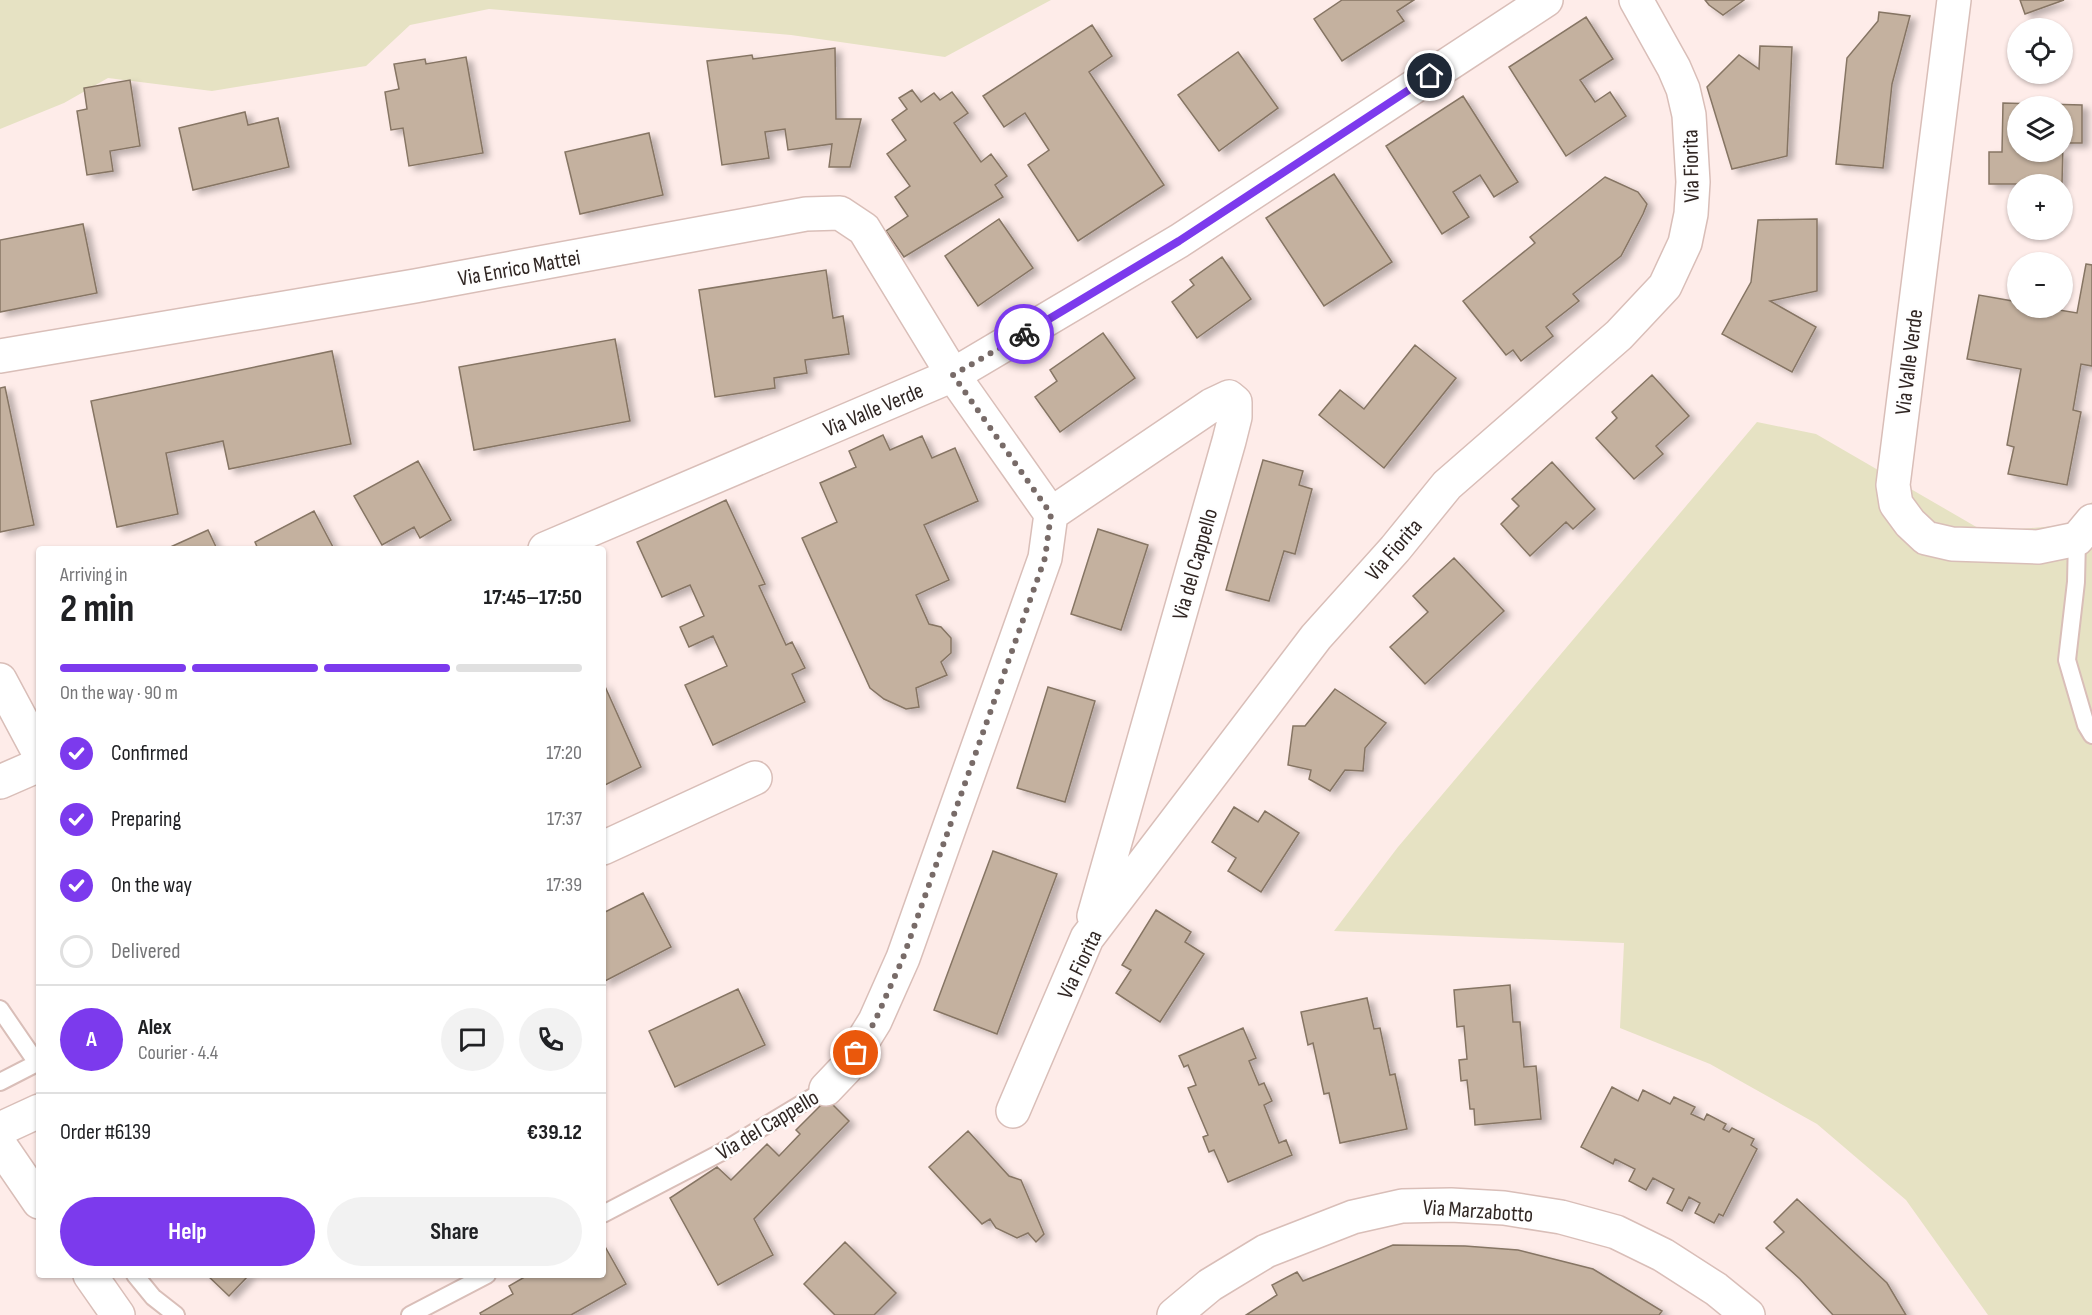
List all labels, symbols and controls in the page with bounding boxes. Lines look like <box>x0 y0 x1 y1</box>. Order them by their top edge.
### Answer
map controls <box>2007 18 2073 318</box>
button: locate <box>2007 18 2073 84</box>
pin <box>1404 50 1455 101</box>
icon: home <box>1413 59 1446 92</box>
button: layers <box>2007 96 2073 162</box>
street label: Via Fiorita <box>1677 129 1706 203</box>
button: + <box>2007 174 2073 240</box>
street label: Via Enrico Mattei <box>456 244 583 293</box>
button: − <box>2007 252 2073 318</box>
courier <box>994 304 1054 364</box>
street label: Via Valle Verde <box>1890 308 1929 417</box>
icon: bike <box>1008 318 1041 351</box>
street label: Via Valle Verde <box>819 377 928 444</box>
street label: Via del Cappello <box>1167 506 1224 623</box>
street label: Via Fiorita <box>1360 513 1428 587</box>
text: Arriving in <box>60 563 128 587</box>
text: 17:45–17:50 <box>483 584 582 611</box>
text: 2 min <box>60 586 134 633</box>
text: On the way · 90 m <box>60 681 178 705</box>
icon: check <box>60 737 93 770</box>
text: Confirmed <box>111 740 188 767</box>
text: 17:20 <box>546 741 582 765</box>
icon: check <box>60 803 93 836</box>
text: Preparing <box>111 806 181 833</box>
text: 17:37 <box>547 807 582 831</box>
icon: check <box>60 869 93 902</box>
text: On the way <box>111 872 192 899</box>
text: 17:39 <box>546 873 582 897</box>
street label: Via Fiorita <box>1052 926 1109 1004</box>
text: Delivered <box>111 938 180 965</box>
button: chat <box>441 1008 504 1071</box>
button: phone <box>519 1008 582 1071</box>
text: Alex <box>138 1014 171 1041</box>
text: A <box>86 1026 97 1053</box>
pin <box>830 1027 881 1078</box>
icon: bag <box>839 1036 872 1069</box>
text: Courier · 4.4 <box>138 1041 218 1065</box>
street label: Via del Cappello <box>712 1084 824 1166</box>
text: Order #6139 <box>60 1119 151 1146</box>
text: €39.12 <box>527 1119 582 1146</box>
street label: Via Marzabotto <box>1422 1194 1534 1229</box>
button: Help <box>60 1197 315 1266</box>
button: Share <box>327 1197 582 1266</box>

